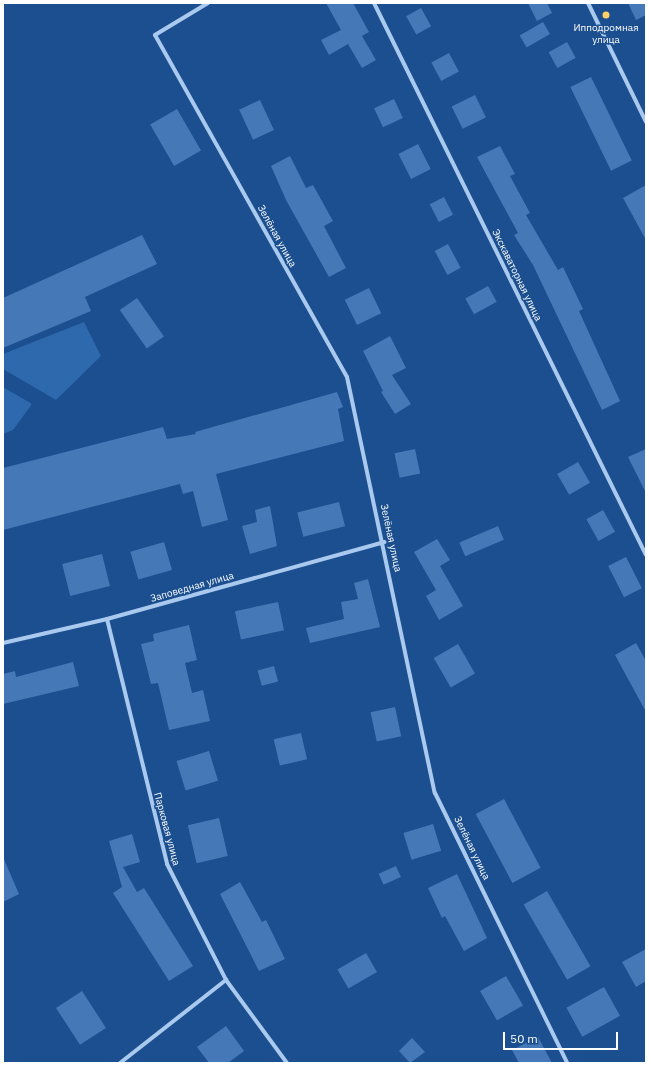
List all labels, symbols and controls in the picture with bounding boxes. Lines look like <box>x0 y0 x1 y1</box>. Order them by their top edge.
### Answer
marker: Ипподромная улица <box>601 10 611 20</box>
place label: Ипподромная улица <box>573 21 639 44</box>
street label: Зелёная улица <box>255 203 299 269</box>
street label: Экскаваторная улица <box>490 227 544 323</box>
street label: Зелёная улица <box>378 503 404 573</box>
street label: Заповедная улица <box>149 569 235 605</box>
street label: Парковая улица <box>151 791 183 867</box>
street label: Зелёная улица <box>451 814 493 882</box>
scale bar <box>505 1024 620 1050</box>
text: 50 m <box>510 1031 538 1046</box>

